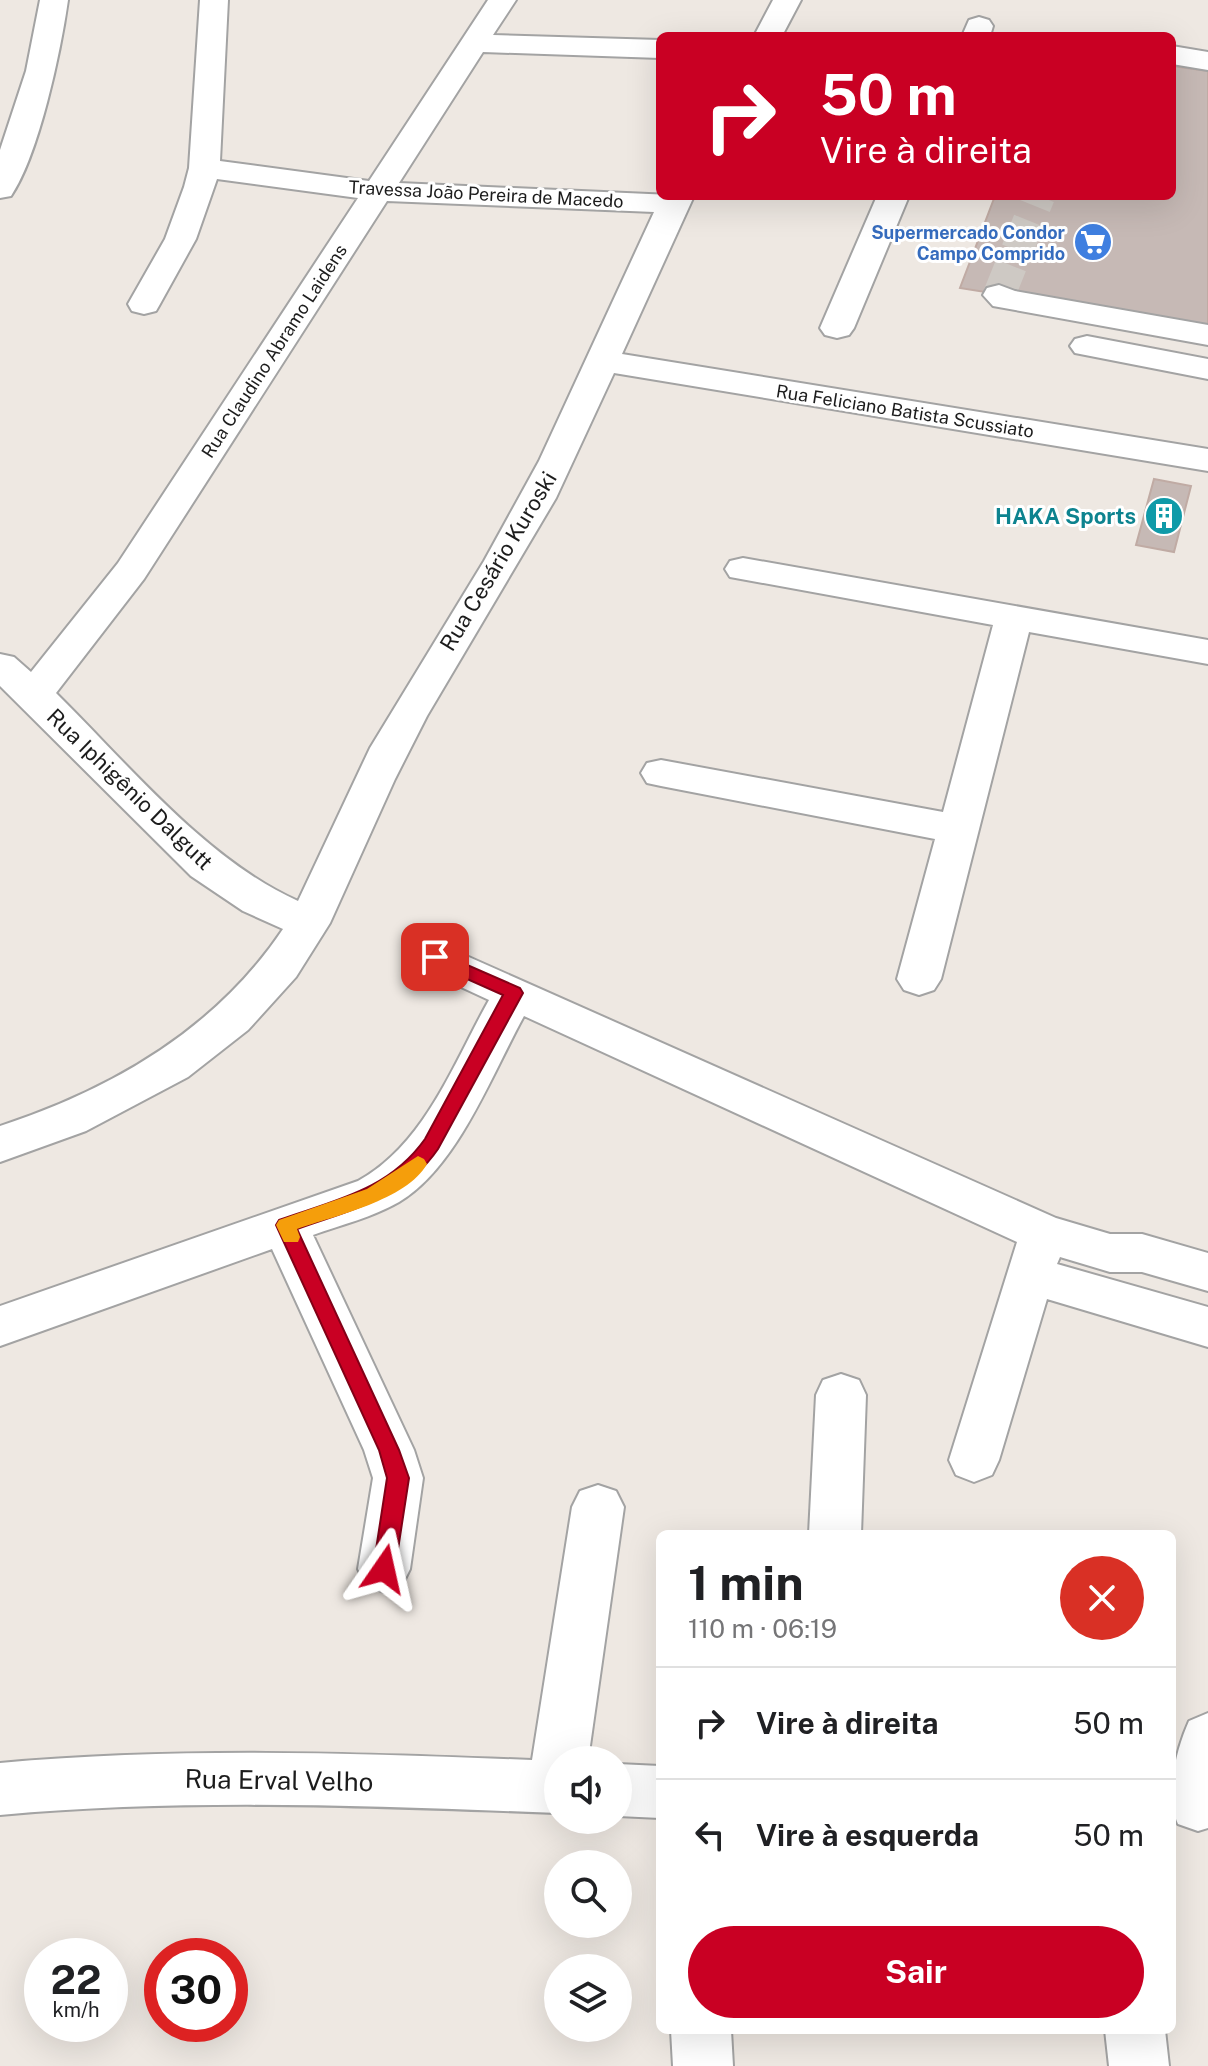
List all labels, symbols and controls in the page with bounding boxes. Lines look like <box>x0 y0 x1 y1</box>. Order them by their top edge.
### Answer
text: 50 m <box>820 62 957 128</box>
icon: right <box>688 64 792 168</box>
text: Vire à direita <box>820 129 1032 171</box>
street label: Travessa João Pereira de Macedo <box>348 176 624 212</box>
supermarket icon: Supermercado Condor Campo Comprido <box>1072 221 1114 263</box>
place label: Supermercado Condor Campo Comprido <box>871 222 1066 264</box>
street label: Rua Claudino Abramo Laidens <box>197 240 351 462</box>
street label: Rua Feliciano Batista Scussiato <box>775 380 1035 442</box>
street label: Rua Cesário Kuroski <box>434 467 562 655</box>
building icon: HAKA Sports <box>1143 495 1185 537</box>
place label: HAKA Sports <box>995 503 1136 529</box>
street label: Rua Iphigênio Dalgutt <box>42 703 218 875</box>
pin <box>401 923 469 991</box>
icon: arrive <box>413 935 457 979</box>
position arrow <box>342 1527 426 1611</box>
text: 1 min <box>688 1554 804 1611</box>
button: close <box>1060 1556 1144 1640</box>
text: 110 m · 06:19 <box>688 1613 837 1644</box>
icon: right <box>688 1701 732 1745</box>
text: Vire à direita <box>756 1705 939 1741</box>
text: 50 m <box>1073 1705 1144 1741</box>
map controls <box>544 1746 632 2042</box>
button: sound <box>544 1746 632 1834</box>
street label: Rua Erval Velho <box>184 1763 374 1797</box>
icon: left <box>688 1813 732 1857</box>
text: Vire à esquerda <box>756 1817 979 1853</box>
text: 50 m <box>1073 1817 1144 1853</box>
button: search <box>544 1850 632 1938</box>
button: Sair <box>688 1926 1144 2018</box>
speed limit sign: 30 <box>144 1938 248 2042</box>
button: layers <box>544 1954 632 2042</box>
text: 22 <box>51 1956 101 2003</box>
text: km/h <box>52 1998 100 2022</box>

